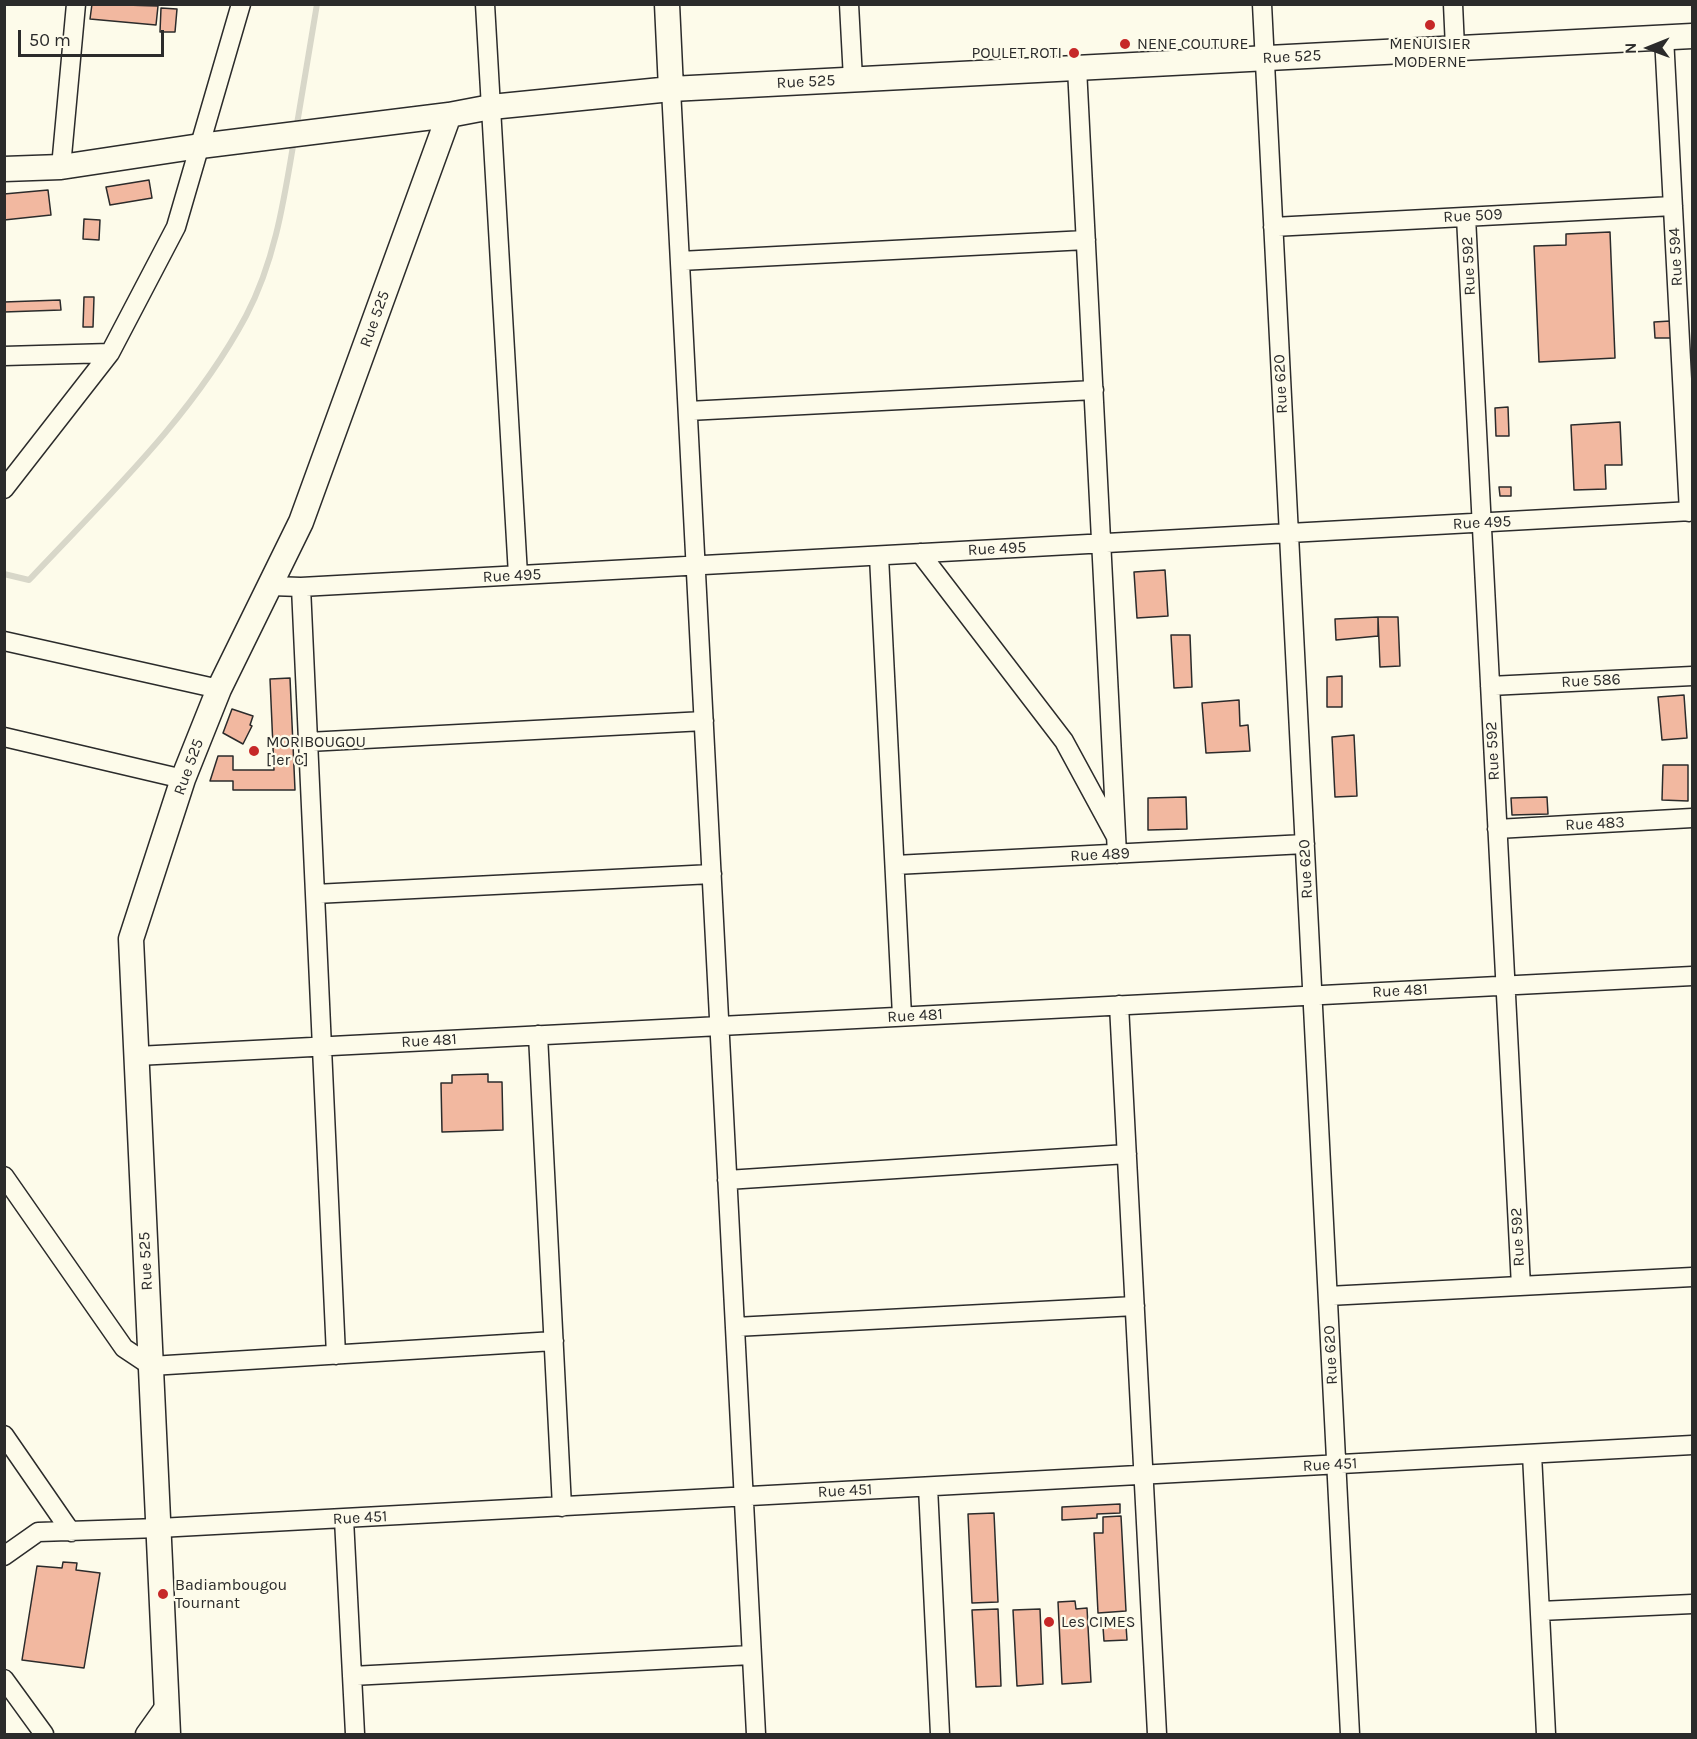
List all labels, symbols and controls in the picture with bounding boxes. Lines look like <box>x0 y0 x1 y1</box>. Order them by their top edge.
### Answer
scale bar <box>21 18 166 56</box>
marker: MENUISIER MODERNE <box>1423 18 1437 32</box>
north arrow <box>1619 18 1679 78</box>
text: 50 m <box>29 29 71 51</box>
place label: NENE COUTURE <box>1137 34 1249 54</box>
place label: MENUISIER MODERNE <box>1389 34 1471 72</box>
marker: NENE COUTURE <box>1118 37 1132 51</box>
text: N <box>1621 42 1640 54</box>
place label: POULET ROTI <box>971 43 1062 63</box>
marker: POULET ROTI <box>1067 46 1081 60</box>
street label: Rue 525 <box>1262 46 1322 68</box>
street label: Rue 525 <box>776 71 836 93</box>
street label: Rue 509 <box>1443 205 1503 227</box>
street label: Rue 594 <box>1665 227 1687 287</box>
street label: Rue 592 <box>1458 236 1480 296</box>
street label: Rue 525 <box>356 288 394 350</box>
street label: Rue 620 <box>1270 354 1292 414</box>
street label: Rue 495 <box>1452 512 1512 534</box>
street label: Rue 495 <box>967 538 1027 560</box>
street label: Rue 495 <box>482 565 542 587</box>
street label: Rue 586 <box>1561 670 1621 692</box>
street label: Rue 592 <box>1482 721 1504 781</box>
place label: MORIBOUGOU [1er C] <box>266 732 366 770</box>
street label: Rue 525 <box>170 736 208 798</box>
marker: MORIBOUGOU [1er C] <box>247 744 261 758</box>
street label: Rue 483 <box>1565 813 1625 835</box>
street label: Rue 620 <box>1295 839 1317 899</box>
street label: Rue 489 <box>1070 844 1130 866</box>
street label: Rue 481 <box>1372 980 1428 1002</box>
street label: Rue 481 <box>887 1005 943 1027</box>
street label: Rue 481 <box>401 1030 457 1052</box>
street label: Rue 592 <box>1507 1207 1529 1267</box>
street label: Rue 525 <box>135 1231 157 1291</box>
street label: Rue 620 <box>1320 1325 1342 1385</box>
street label: Rue 451 <box>1302 1454 1358 1476</box>
street label: Rue 451 <box>817 1480 873 1502</box>
street label: Rue 451 <box>332 1507 388 1529</box>
place label: Badiambougou Tournant <box>175 1575 287 1613</box>
marker: Badiambougou Tournant <box>156 1587 170 1601</box>
place label: Les CIMES <box>1061 1612 1135 1632</box>
marker: Les CIMES <box>1042 1615 1056 1629</box>

